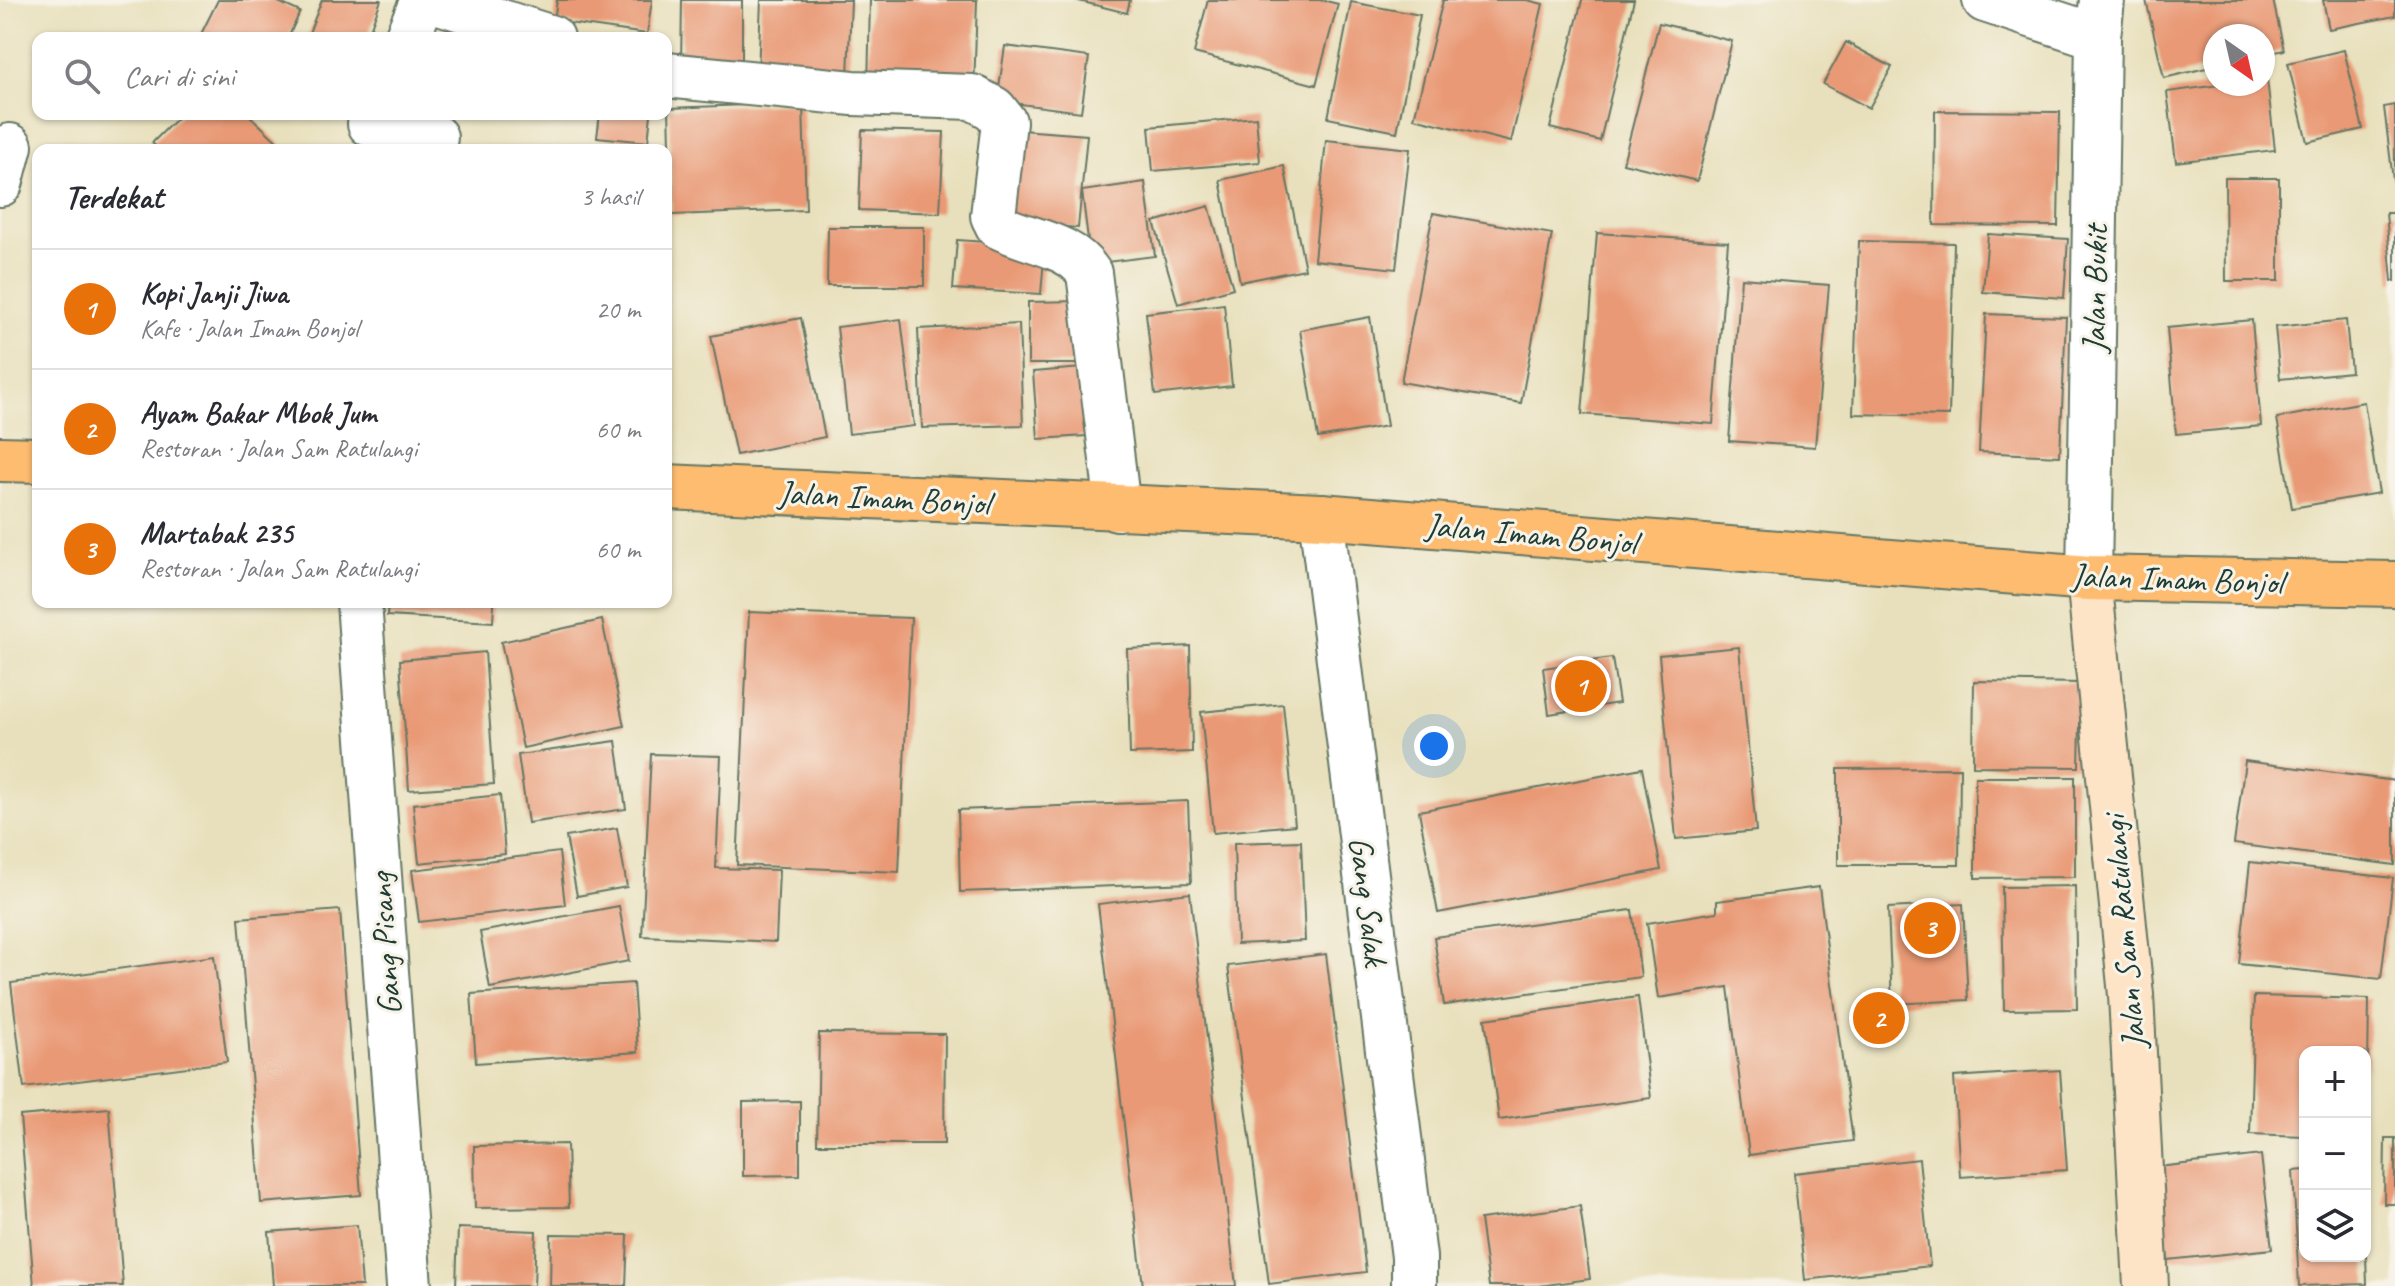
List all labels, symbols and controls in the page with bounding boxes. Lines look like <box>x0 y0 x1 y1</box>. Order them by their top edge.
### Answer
north arrow <box>2203 24 2275 96</box>
search box <box>32 32 672 120</box>
icon: search <box>60 54 104 98</box>
text: Cari di sini <box>124 57 235 95</box>
text: Terdekat <box>64 175 163 218</box>
text: 3 hasil <box>580 180 640 213</box>
street label: Jalan Bukit <box>2072 221 2117 355</box>
text: Kopi Janji Jiwa <box>140 274 288 312</box>
text: 1 <box>84 293 96 326</box>
text: 20 m <box>596 293 640 326</box>
text: Kafe · Jalan Imam Bonjol <box>140 312 358 345</box>
text: Ayam Bakar Mbok Jum <box>140 394 376 432</box>
text: 2 <box>84 413 96 446</box>
text: 60 m <box>596 413 640 446</box>
text: Restoran · Jalan Sam Ratulangi <box>140 432 417 465</box>
street label: Jalan Imam Bonjol <box>775 470 997 525</box>
street label: Jalan Imam Bonjol <box>1422 503 1644 565</box>
text: Martabak 235 <box>140 514 293 552</box>
text: 3 <box>84 533 96 566</box>
text: 60 m <box>596 533 640 566</box>
text: Restoran · Jalan Sam Ratulangi <box>140 552 417 585</box>
street label: Jalan Imam Bonjol <box>2069 553 2290 604</box>
pin: 1 <box>1555 656 1607 716</box>
your location <box>1414 726 1454 766</box>
street label: Jalan Sam Ratulangi <box>2092 810 2155 1053</box>
street label: Gang Salak <box>1339 834 1398 970</box>
street label: Gang Pisang <box>358 869 411 1016</box>
pin: 3 <box>1904 898 1956 958</box>
pin: 2 <box>1853 988 1905 1048</box>
map controls <box>2299 1046 2371 1262</box>
button: + <box>2299 1046 2371 1118</box>
button: − <box>2299 1118 2371 1190</box>
button: layers <box>2299 1190 2371 1262</box>

